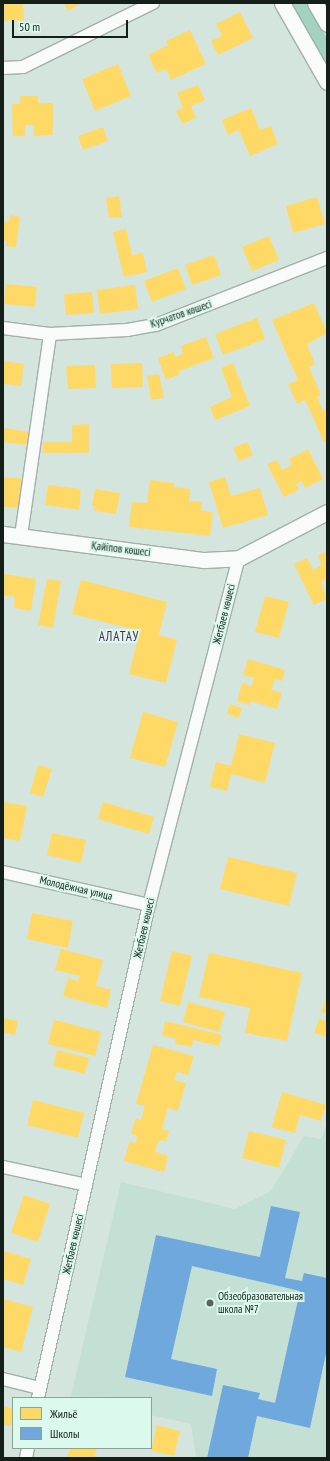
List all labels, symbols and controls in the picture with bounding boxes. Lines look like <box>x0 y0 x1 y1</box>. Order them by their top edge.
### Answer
scale bar <box>14 12 130 38</box>
text: 50 m <box>19 19 40 34</box>
street label: Курчатов көшесі <box>149 297 213 331</box>
street label: Қайіпов көшесі <box>91 539 151 559</box>
street label: Жетбаев көшесі <box>210 583 238 645</box>
district label: АЛАТАУ <box>99 629 139 645</box>
street label: Молодёжная улица <box>38 873 114 903</box>
street label: Жетбаев көшесі <box>131 896 157 960</box>
street label: Жетбаев көшесі <box>60 1212 86 1276</box>
place label: Обзеобразовательная школа №7 <box>218 1290 303 1316</box>
marker: Обзеобразовательная школа №7 <box>205 1298 215 1308</box>
legend <box>12 1397 152 1449</box>
text: Жильё <box>50 1406 77 1421</box>
text: Школы <box>50 1426 79 1441</box>

